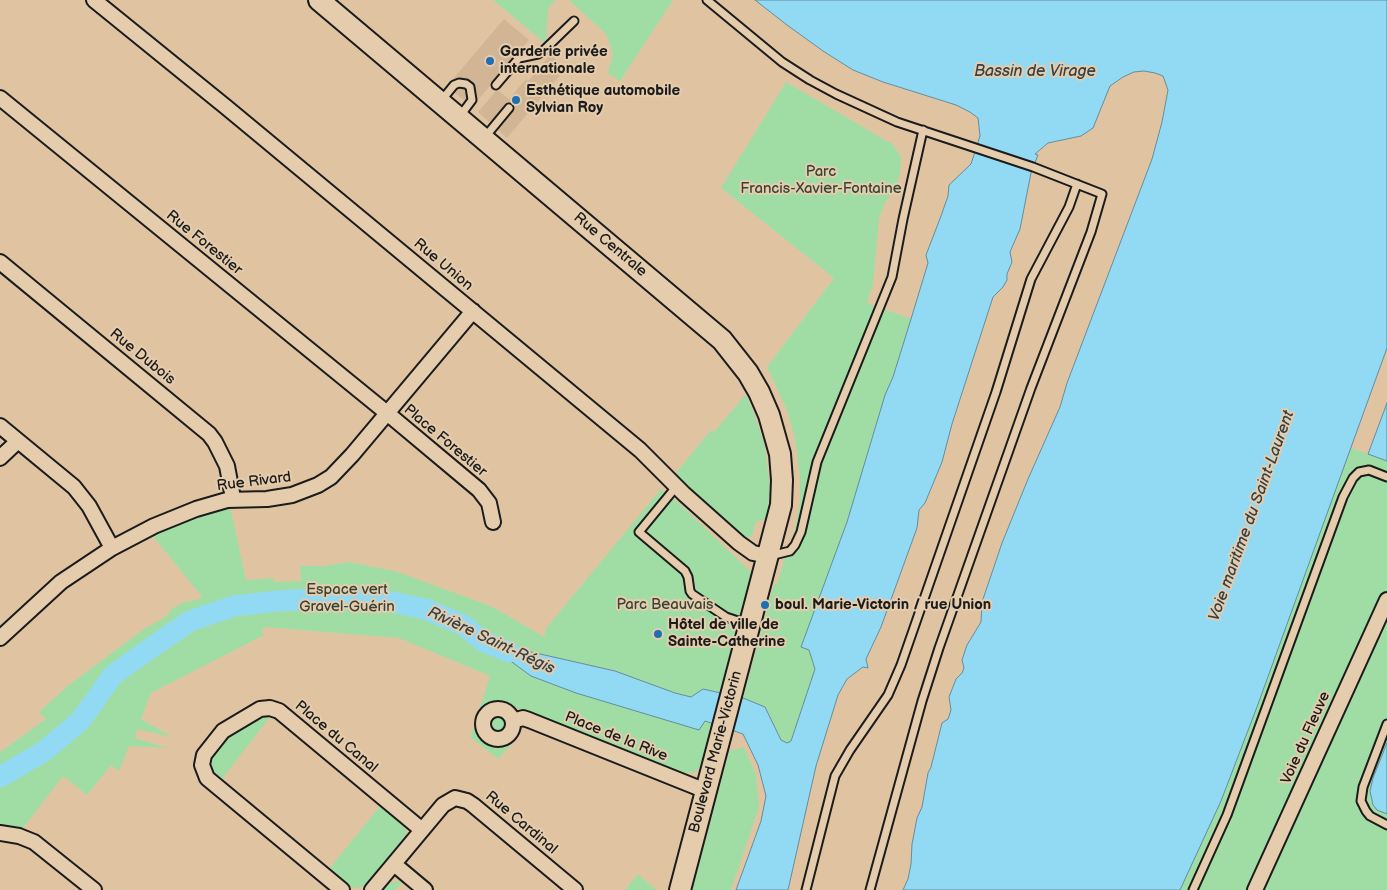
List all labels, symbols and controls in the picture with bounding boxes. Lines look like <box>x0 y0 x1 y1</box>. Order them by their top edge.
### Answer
place label: Garderie privée internationale <box>500 43 608 78</box>
marker: Garderie privée internationale <box>484 55 496 67</box>
water label: Bassin de Virage <box>974 62 1096 82</box>
place label: Esthétique automobile Sylvian Roy <box>526 82 680 117</box>
marker: Esthétique automobile Sylvian Roy <box>510 94 522 106</box>
park label: Parc Francis-Xavier-Fontaine <box>740 163 902 198</box>
street label: Rue Forestier <box>162 207 246 279</box>
street label: Rue Centrale <box>570 209 650 281</box>
street label: Rue Union <box>410 235 476 295</box>
street label: Rue Dubois <box>106 325 178 389</box>
street label: Place Forestier <box>400 401 490 481</box>
water label: Voie maritime du Saint-Laurent <box>1205 408 1299 624</box>
street label: Rue Rivard <box>216 469 292 495</box>
park label: Espace vert Gravel-Guérin <box>299 581 395 616</box>
park label: Parc Beauvais <box>617 596 713 614</box>
place label: boul. Marie-Victorin / rue Union <box>775 596 991 614</box>
marker: boul. Marie-Victorin / rue Union <box>759 599 771 611</box>
water label: Rivière Saint-Régis <box>424 603 558 679</box>
place label: Hôtel de ville de Sainte-Catherine <box>668 616 785 651</box>
marker: Hôtel de ville de Sainte-Catherine <box>652 628 664 640</box>
street label: Boulevard Marie-Victorin <box>686 669 746 835</box>
street label: Voie du Fleuve <box>1278 689 1334 787</box>
street label: Place du Canal <box>291 697 381 777</box>
street label: Place de la Rive <box>562 708 670 766</box>
street label: Rue Cardinal <box>481 788 561 858</box>

